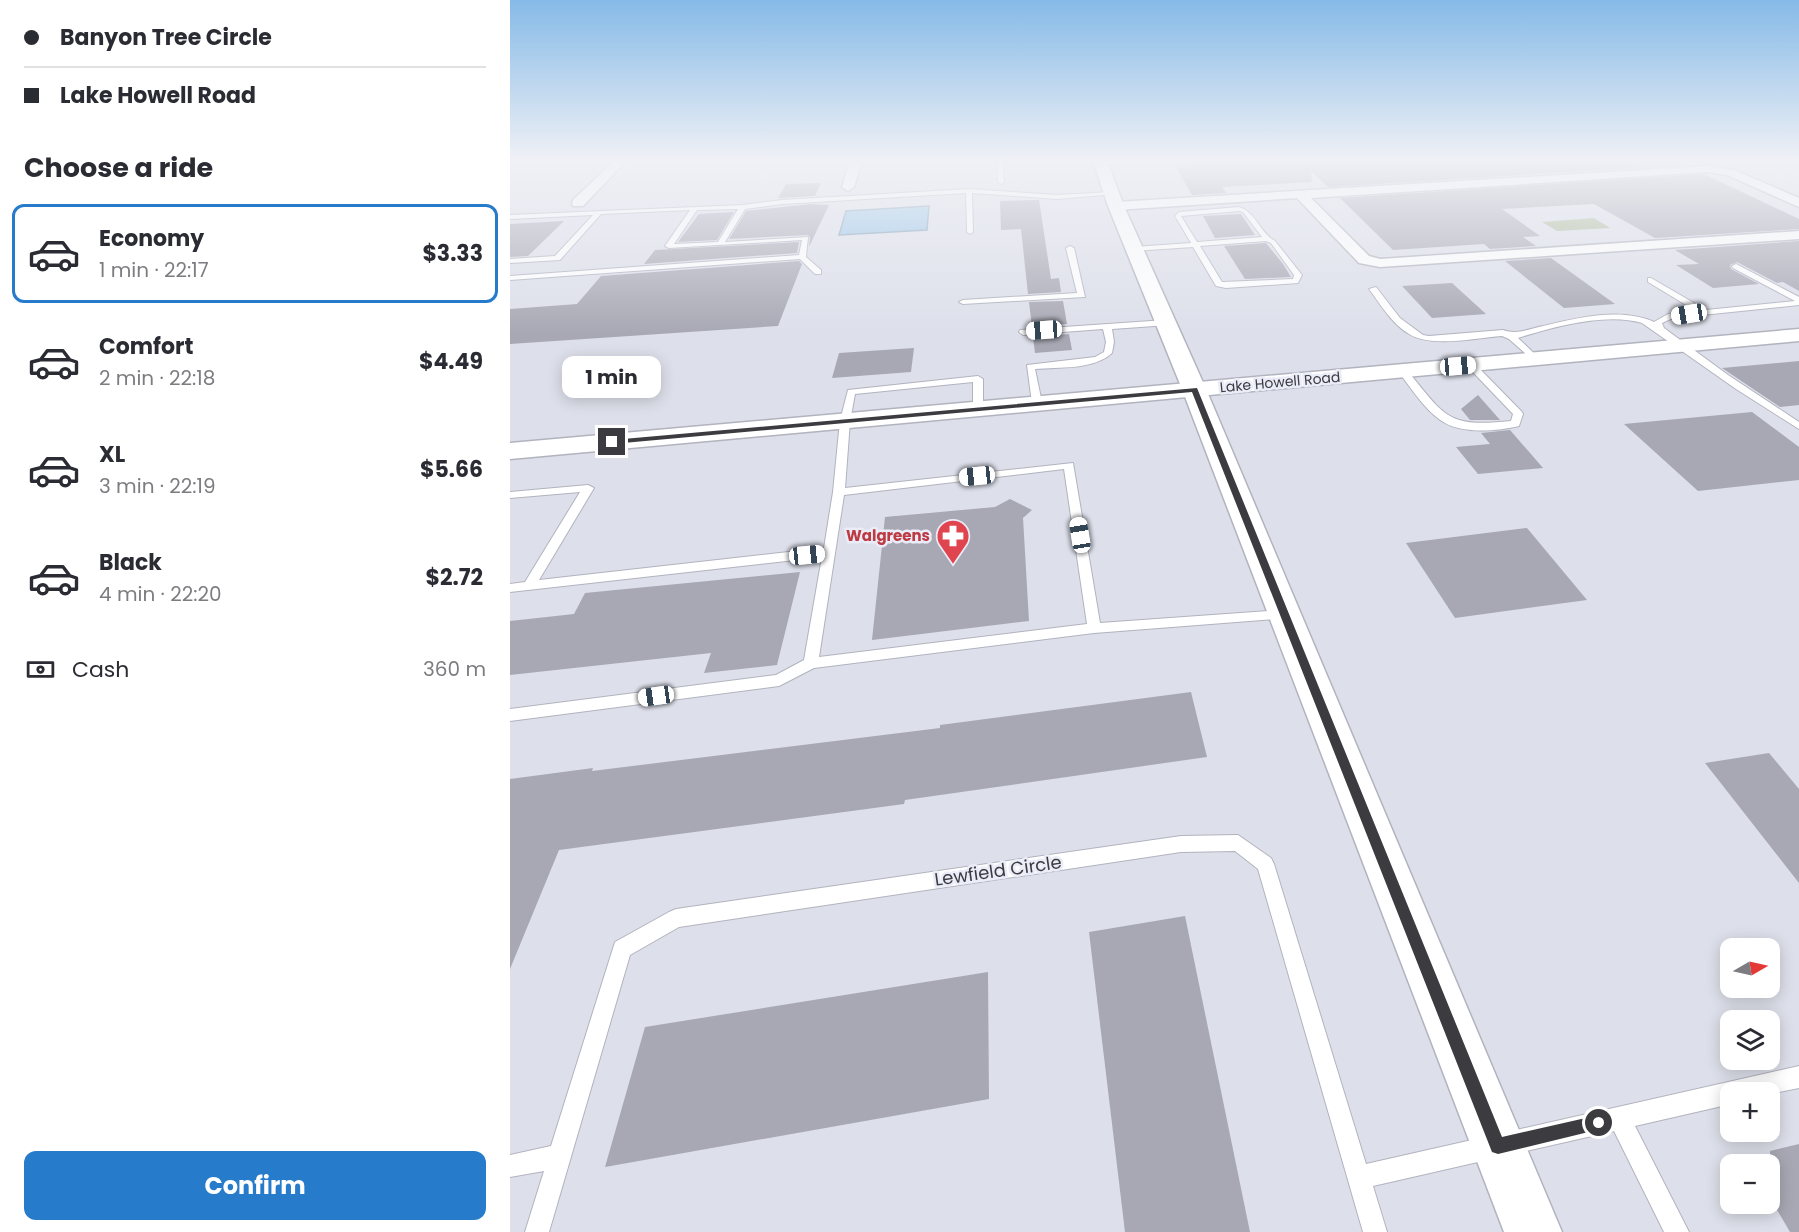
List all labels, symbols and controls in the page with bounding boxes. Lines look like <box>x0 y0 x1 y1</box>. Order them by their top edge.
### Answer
text: Banyon Tree Circle <box>60 22 272 53</box>
text: Lake Howell Road <box>60 80 256 111</box>
text: Choose a ride <box>24 149 213 186</box>
text: Economy <box>99 223 204 254</box>
icon: car <box>27 227 81 281</box>
text: $3.33 <box>422 238 483 269</box>
text: 1 min · 22:17 <box>99 256 209 284</box>
car <box>1670 302 1708 326</box>
car <box>1025 320 1063 340</box>
text: Comfort <box>99 331 193 362</box>
icon: car <box>27 335 81 389</box>
text: $4.49 <box>419 346 483 377</box>
callout: 1 min <box>562 355 662 397</box>
car <box>1439 355 1477 377</box>
text: 1 min <box>585 363 638 391</box>
text: 2 min · 22:18 <box>99 364 215 392</box>
street label: Lake Howell Road <box>1219 367 1341 397</box>
route end <box>598 428 625 455</box>
text: XL <box>99 439 125 470</box>
icon: car <box>27 443 81 497</box>
text: $5.66 <box>420 454 483 485</box>
car <box>958 465 996 487</box>
text: 3 min · 22:19 <box>99 472 216 500</box>
car <box>1068 516 1092 554</box>
pharmacy icon: Walgreens <box>935 518 971 565</box>
place label: Walgreens <box>846 525 930 546</box>
car <box>788 544 826 566</box>
text: Black <box>99 547 162 578</box>
icon: car <box>27 551 81 605</box>
text: $2.72 <box>425 562 483 593</box>
text: 4 min · 22:20 <box>99 580 221 608</box>
icon: cash <box>24 653 57 686</box>
text: Cash <box>72 654 129 685</box>
text: 360 m <box>423 655 486 683</box>
car <box>637 685 675 707</box>
street label: Lewfield Circle <box>933 849 1063 892</box>
north arrow <box>1720 938 1780 998</box>
map controls <box>1720 938 1780 1214</box>
button: layers <box>1720 1010 1780 1070</box>
button: + <box>1720 1082 1780 1142</box>
route start <box>1585 1109 1612 1136</box>
button: Confirm <box>24 1151 486 1220</box>
button: − <box>1720 1154 1780 1214</box>

